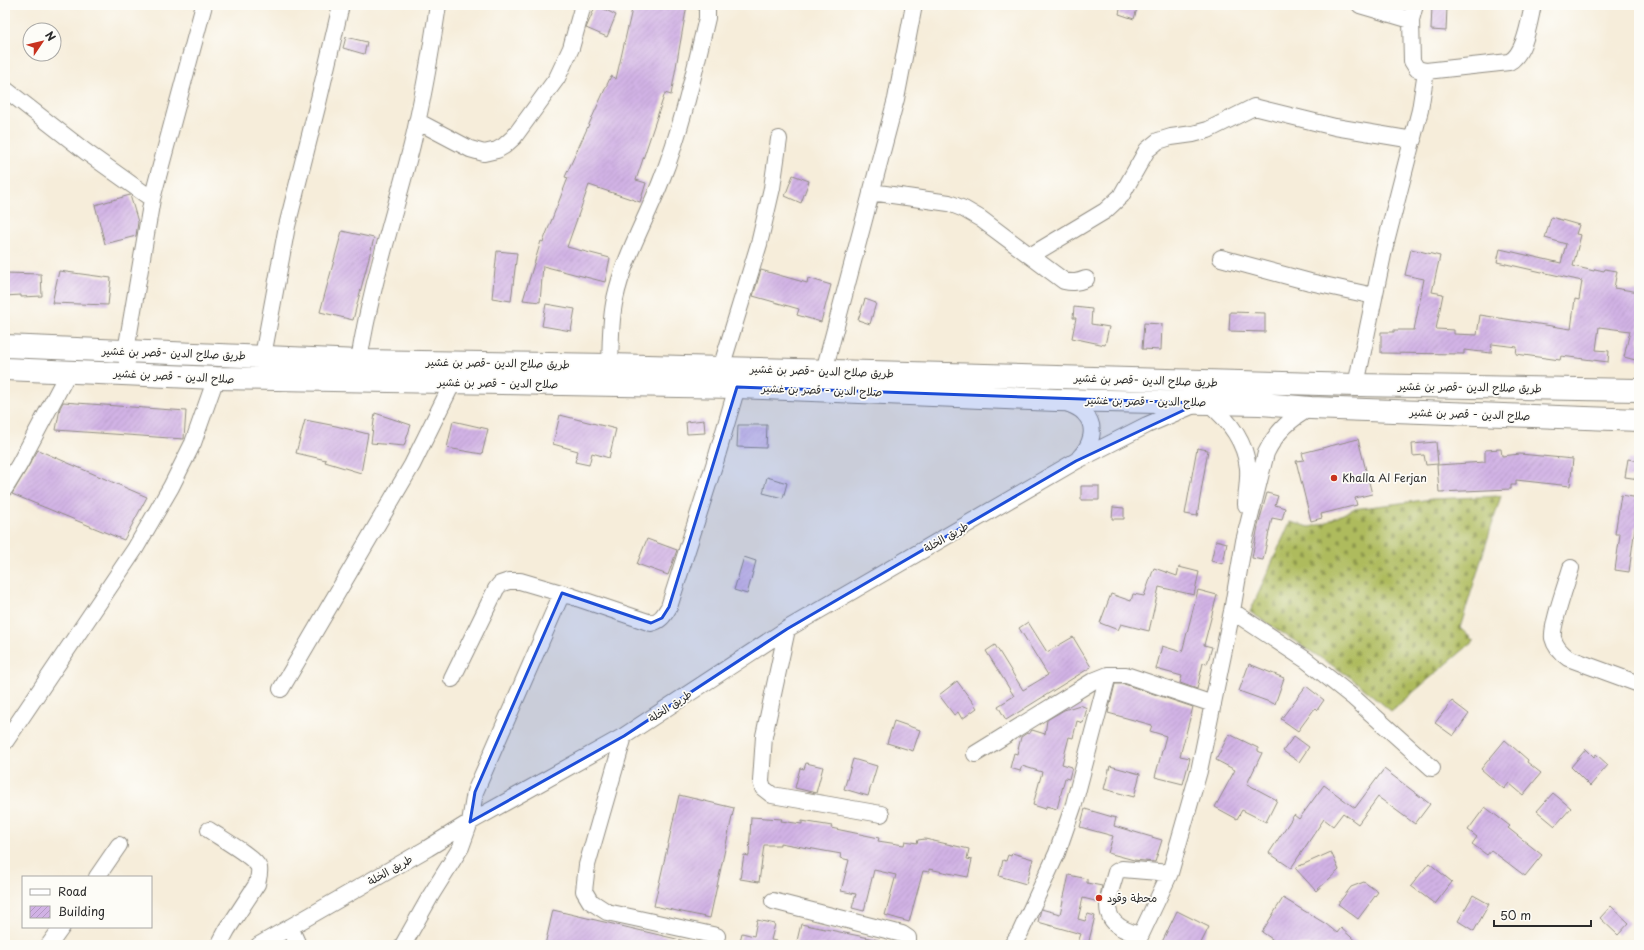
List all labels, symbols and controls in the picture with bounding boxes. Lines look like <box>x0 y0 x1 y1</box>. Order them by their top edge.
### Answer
north arrow <box>22 22 62 62</box>
text: N <box>41 28 60 45</box>
street label: طريق صلاح الدين -قصر بن غشير <box>101 341 246 364</box>
street label: طريق صلاح الدين -قصر بن غشير <box>425 353 570 372</box>
street label: طريق صلاح الدين -قصر بن غشير <box>749 359 894 382</box>
street label: صلاح الدين - قصر بن غشير <box>112 364 235 387</box>
street label: طريق صلاح الدين -قصر بن غشير <box>1073 368 1218 391</box>
street label: صلاح الدين - قصر بن غشير <box>437 373 558 392</box>
street label: طريق صلاح الدين -قصر بن غشير <box>1397 377 1542 396</box>
street label: صلاح الدين - قصر بن غشير <box>760 379 883 400</box>
street label: صلاح الدين - قصر بن غشير <box>1085 391 1206 410</box>
street label: صلاح الدين - قصر بن غشير <box>1408 403 1531 424</box>
place label: Khalla Al Ferjan <box>1342 469 1427 486</box>
marker: Khalla Al Ferjan <box>1329 473 1339 483</box>
street label: طريق الخلة <box>920 517 971 556</box>
street label: طريق الخلة <box>645 685 695 726</box>
street label: طريق الخلة <box>364 850 415 889</box>
legend <box>22 876 152 928</box>
text: Road <box>58 882 87 900</box>
place label: محطة وقود <box>1107 889 1157 906</box>
marker: محطة وقود <box>1094 893 1104 903</box>
text: Building <box>58 902 105 920</box>
scale bar <box>1494 902 1591 928</box>
text: 50 m <box>1500 906 1531 924</box>

